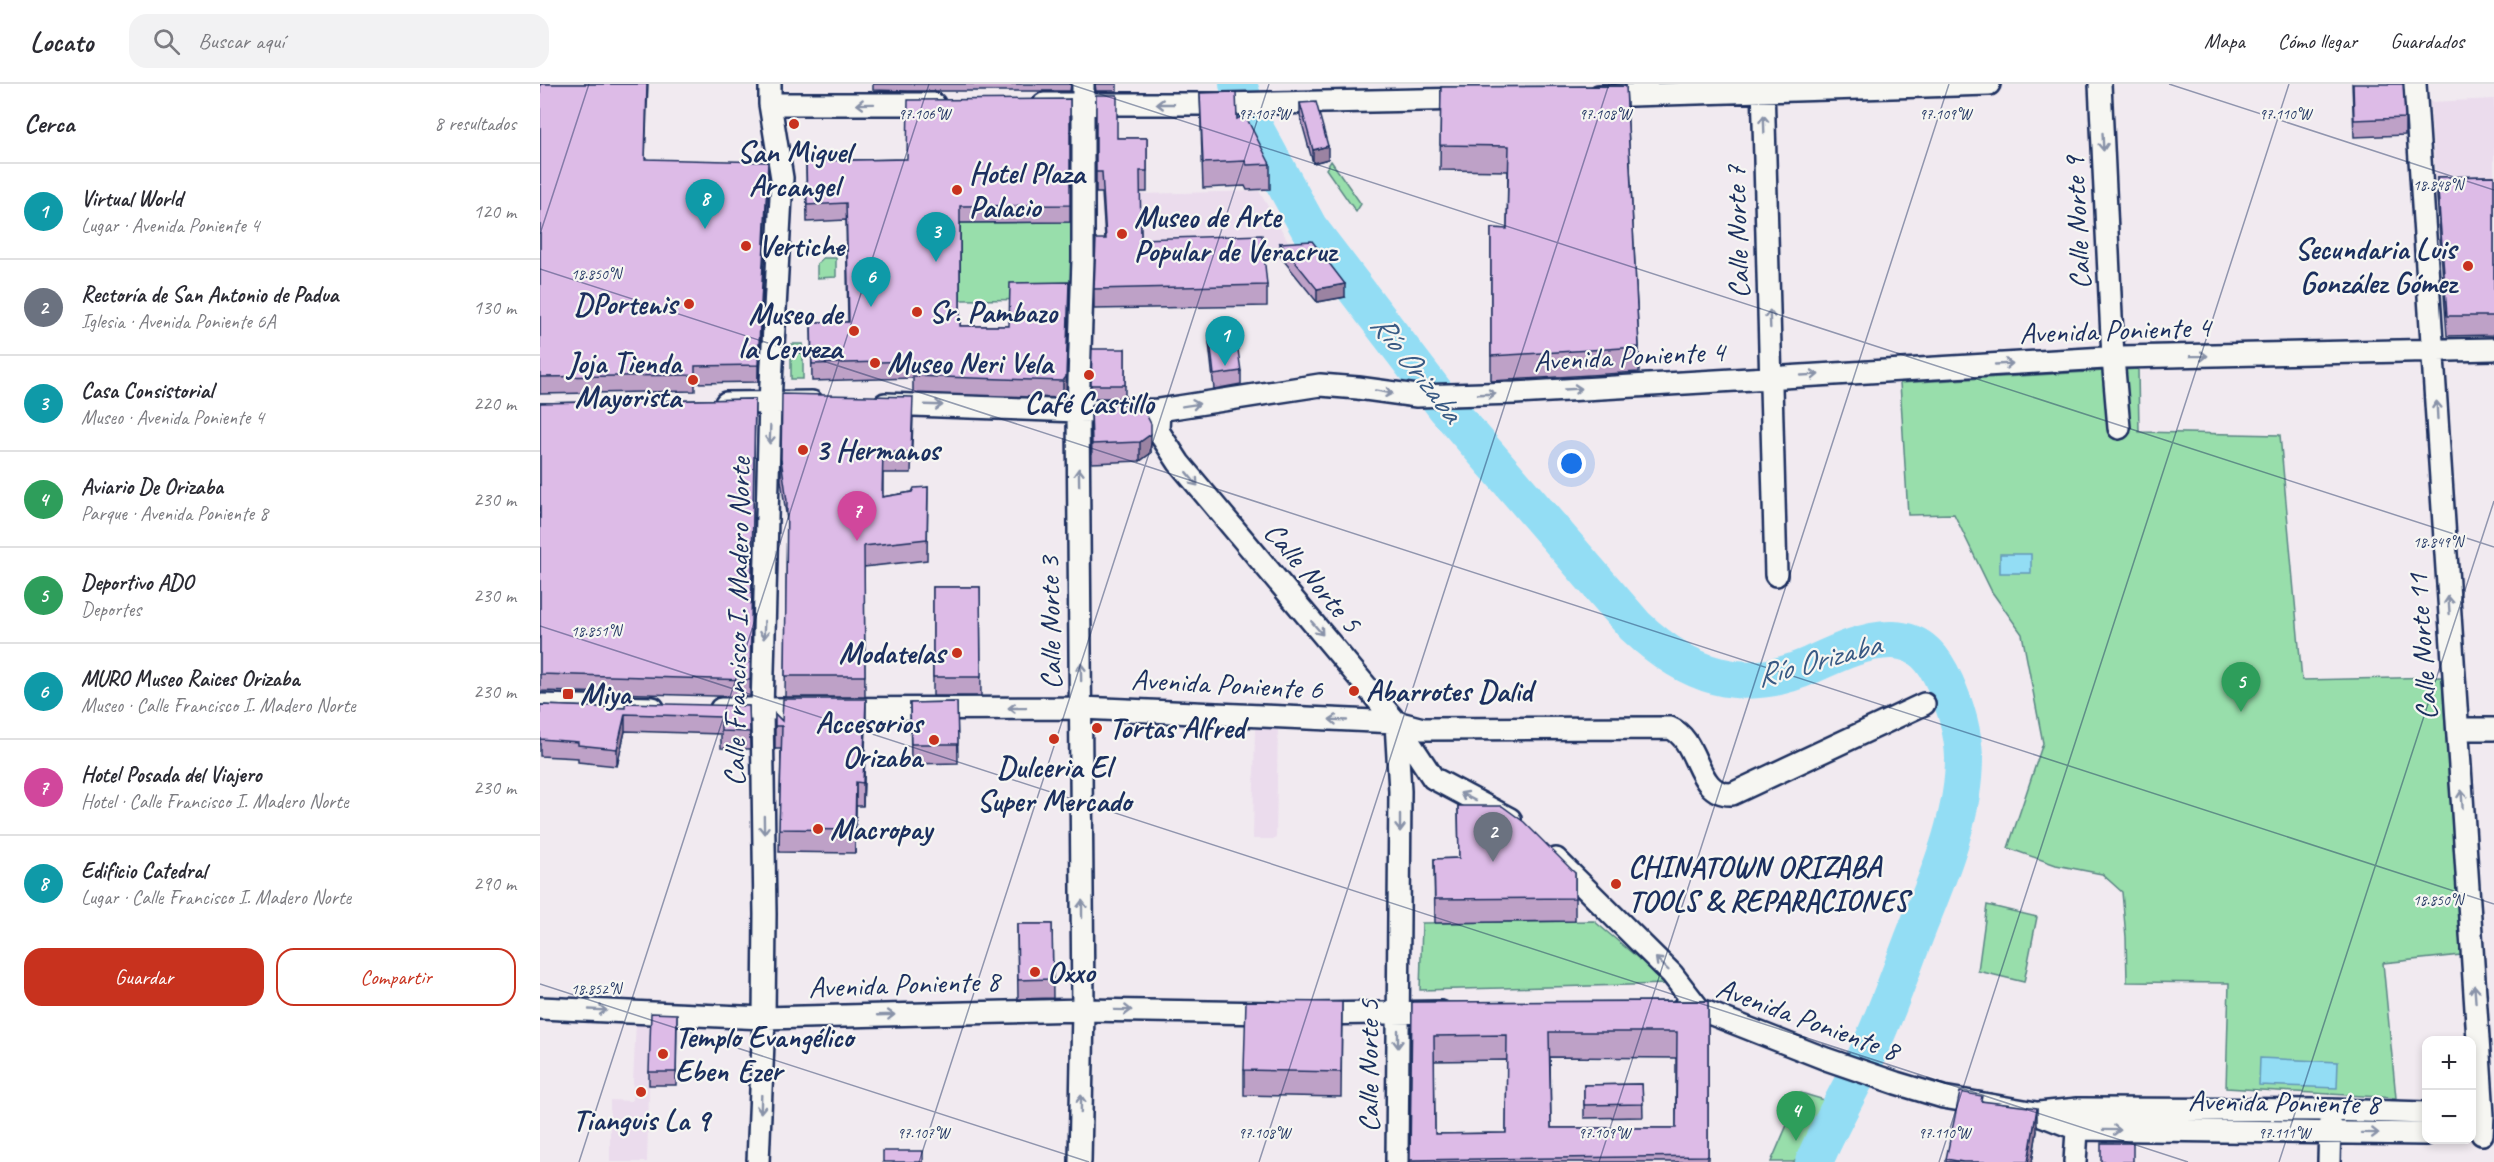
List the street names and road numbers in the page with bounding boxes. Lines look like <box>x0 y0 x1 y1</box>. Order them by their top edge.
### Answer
street label: Calle Norte 9 <box>2054 153 2099 291</box>
street label: Calle Norte 7 <box>1716 163 1758 299</box>
street label: Avenida Poniente 4 <box>2019 308 2214 352</box>
street label: Avenida Poniente 4 <box>1532 332 1728 380</box>
street label: Calle Francisco I. Madero Norte <box>715 455 759 787</box>
street label: Calle Norte 5 <box>1256 514 1371 641</box>
street label: Calle Norte 3 <box>1030 554 1070 690</box>
street label: Calle Norte 11 <box>2398 571 2446 722</box>
street label: Avenida Poniente 6 <box>1130 660 1325 708</box>
street label: Avenida Poniente 8 <box>808 962 1003 1006</box>
street label: Avenida Poniente 8 <box>1712 968 1907 1070</box>
street label: Calle Norte 5 <box>1349 998 1387 1133</box>
street label: Avenida Poniente 8 <box>2188 1081 2383 1123</box>

